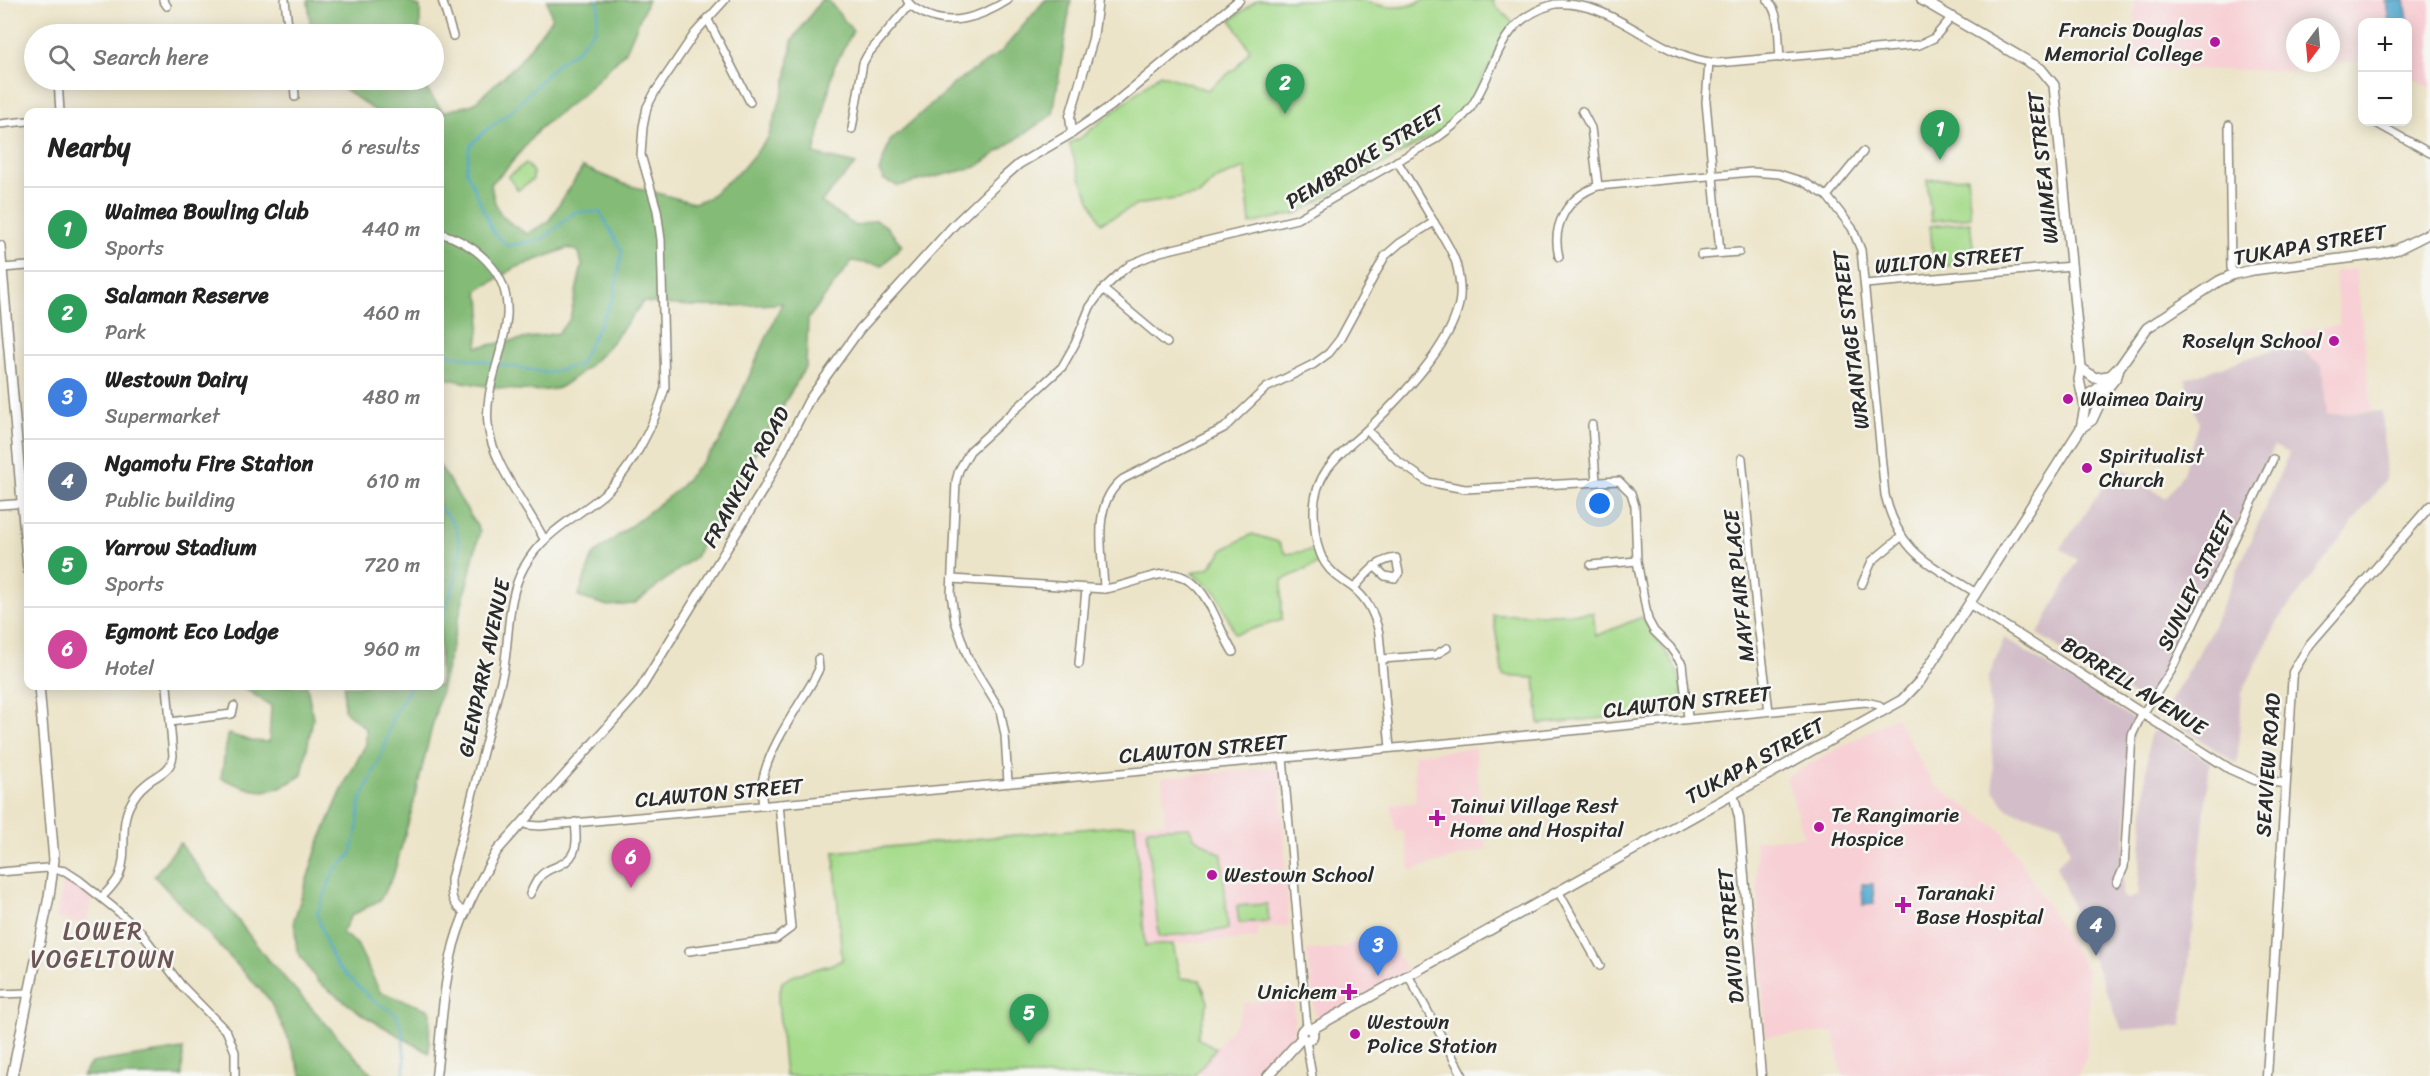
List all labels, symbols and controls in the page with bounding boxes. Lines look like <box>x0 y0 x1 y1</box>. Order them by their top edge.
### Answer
place label: Francis Douglas Memorial College <box>2045 11 2203 73</box>
north arrow <box>2286 18 2340 72</box>
map controls <box>2358 18 2412 126</box>
button: + <box>2358 18 2412 72</box>
search box <box>24 24 444 90</box>
marker: Francis Douglas Memorial College <box>2208 35 2222 49</box>
text: Search here <box>93 38 209 77</box>
icon: search <box>45 41 78 74</box>
pin: 2 <box>1266 64 1304 114</box>
button: − <box>2358 72 2412 126</box>
street label: WAIMEA STREET <box>2016 88 2070 246</box>
street label: PEMBROKE STREET <box>1278 93 1453 220</box>
pin: 1 <box>1920 110 1960 160</box>
text: Nearby <box>48 124 130 170</box>
text: 6 results <box>341 130 420 165</box>
text: Waimea Bowling Club <box>105 192 309 231</box>
text: 1 <box>63 212 72 247</box>
text: 440 m <box>362 212 420 247</box>
street label: TUKAPA STREET <box>2230 213 2391 277</box>
text: Sports <box>105 231 164 266</box>
street label: WILTON STREET <box>1873 234 2027 285</box>
street label: WRANTAGE STREET <box>1821 247 1881 432</box>
text: Salaman Reserve <box>105 276 269 315</box>
text: 2 <box>62 296 73 331</box>
text: 460 m <box>363 296 420 331</box>
text: Park <box>105 315 146 350</box>
place label: Roselyn School <box>2183 322 2323 360</box>
marker: Roselyn School <box>2327 334 2341 348</box>
text: Westown Dairy <box>105 360 248 399</box>
text: 3 <box>62 380 73 415</box>
text: 480 m <box>362 380 420 415</box>
place label: Waimea Dairy <box>2080 380 2203 418</box>
marker: Waimea Dairy <box>2061 392 2075 406</box>
text: Supermarket <box>105 399 220 434</box>
street label: FRANKLEY ROAD <box>691 399 801 555</box>
place label: Spiritualist Church <box>2099 437 2205 499</box>
text: Ngamotu Fire Station <box>105 444 313 483</box>
marker: Spiritualist Church <box>2080 461 2094 475</box>
text: 4 <box>61 464 74 499</box>
text: 610 m <box>367 464 420 499</box>
text: Public building <box>105 483 235 518</box>
your location <box>1585 489 1614 518</box>
street label: SUNLEY STREET <box>2146 503 2247 657</box>
street label: MAYFAIR PLACE <box>1712 507 1766 664</box>
text: Yarrow Stadium <box>105 528 257 567</box>
text: 5 <box>61 548 74 583</box>
text: 720 m <box>364 548 420 583</box>
text: Sports <box>105 567 164 602</box>
street label: GLENPARK AVENUE <box>447 574 522 760</box>
text: Egmont Eco Lodge <box>105 612 279 651</box>
street label: BORRELL AVENUE <box>2053 626 2216 747</box>
text: 6 <box>62 632 73 667</box>
text: 960 m <box>363 632 420 667</box>
text: Hotel <box>105 651 154 686</box>
street label: CLAWTON STREET <box>1601 674 1774 730</box>
street label: SEAVIEW ROAD <box>2244 691 2292 838</box>
street label: TUKAPA STREET <box>1678 706 1833 815</box>
street label: CLAWTON STREET <box>1118 723 1290 775</box>
street label: CLAWTON STREET <box>634 767 806 819</box>
place label: Tainui Village Rest Home and Hospital <box>1450 787 1624 849</box>
place label: Te Rangimarie Hospice <box>1831 796 1959 858</box>
marker: Tainui Village Rest Home and Hospital <box>1428 809 1446 827</box>
marker: Te Rangimarie Hospice <box>1812 820 1826 834</box>
pin: 6 <box>612 838 650 888</box>
place label: Westown School <box>1224 856 1375 894</box>
street label: DAVID STREET <box>1706 866 1756 1005</box>
marker: Westown School <box>1205 868 1219 882</box>
place label: Taranaki Base Hospital <box>1916 874 2044 936</box>
marker: Taranaki Base Hospital <box>1894 896 1912 914</box>
pin: 4 <box>2076 906 2116 956</box>
district label: LOWER VOGELTOWN <box>30 910 176 980</box>
pin: 3 <box>1358 926 1398 976</box>
place label: Unichem <box>1258 973 1337 1011</box>
marker: Unichem <box>1342 985 1356 999</box>
pin: 5 <box>1010 994 1048 1044</box>
place label: Westown Police Station <box>1367 1003 1497 1065</box>
marker: Westown Police Station <box>1348 1027 1362 1041</box>

